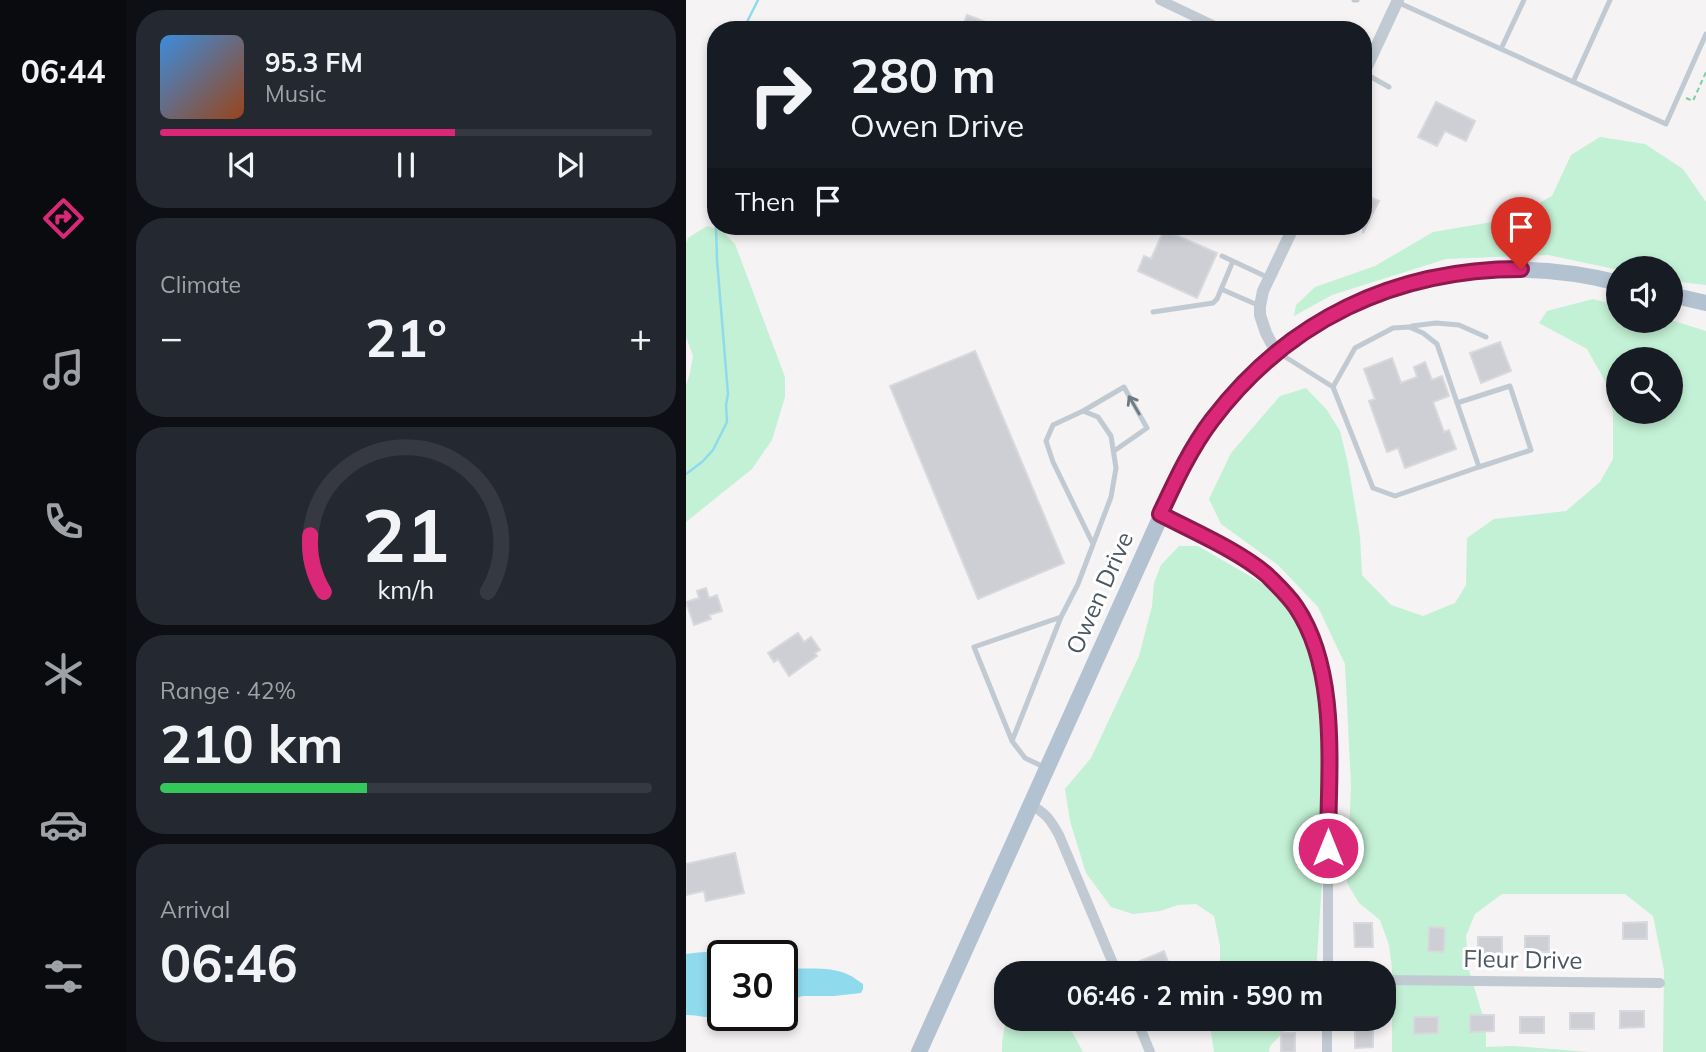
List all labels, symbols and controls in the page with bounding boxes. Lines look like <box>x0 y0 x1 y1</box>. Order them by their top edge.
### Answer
text: 280 m <box>850 44 996 105</box>
text: 95.3 FM <box>265 46 363 79</box>
icon: right <box>735 49 826 140</box>
text: 06:44 <box>21 51 105 91</box>
text: Music <box>265 79 326 108</box>
text: Owen Drive <box>850 105 1024 145</box>
icon: previous <box>223 146 261 184</box>
icon: pause <box>387 146 425 184</box>
icon: next <box>551 146 589 184</box>
icon: arrive <box>809 182 847 220</box>
text: Then <box>735 185 795 218</box>
icon: directions <box>39 194 88 243</box>
pin <box>1491 197 1551 269</box>
icon: arrive <box>1502 208 1540 246</box>
map controls <box>1606 256 1683 424</box>
button: sound <box>1606 256 1683 333</box>
text: Climate <box>160 270 241 299</box>
text: 21° <box>365 305 447 370</box>
text: − <box>160 313 183 361</box>
text: + <box>629 313 652 361</box>
icon: music <box>39 345 88 394</box>
button: search <box>1606 347 1683 424</box>
one-way arrow <box>1127 395 1141 415</box>
text: 21 <box>362 489 450 580</box>
icon: phone <box>39 497 88 546</box>
street label: Owen Drive <box>1059 527 1139 658</box>
text: km/h <box>378 574 434 605</box>
icon: climate <box>39 649 88 698</box>
text: Range · 42% <box>160 676 296 705</box>
text: 210 km <box>160 711 343 776</box>
icon: car <box>39 800 88 849</box>
position arrow <box>1291 811 1365 885</box>
text: Arrival <box>160 895 230 924</box>
text: 06:46 <box>160 930 298 995</box>
speed limit sign: 30 <box>707 940 798 1031</box>
street label: Fleur Drive <box>1463 943 1583 975</box>
icon: filters <box>39 952 88 1001</box>
text: 06:46 · 2 min · 590 m <box>1067 979 1323 1012</box>

